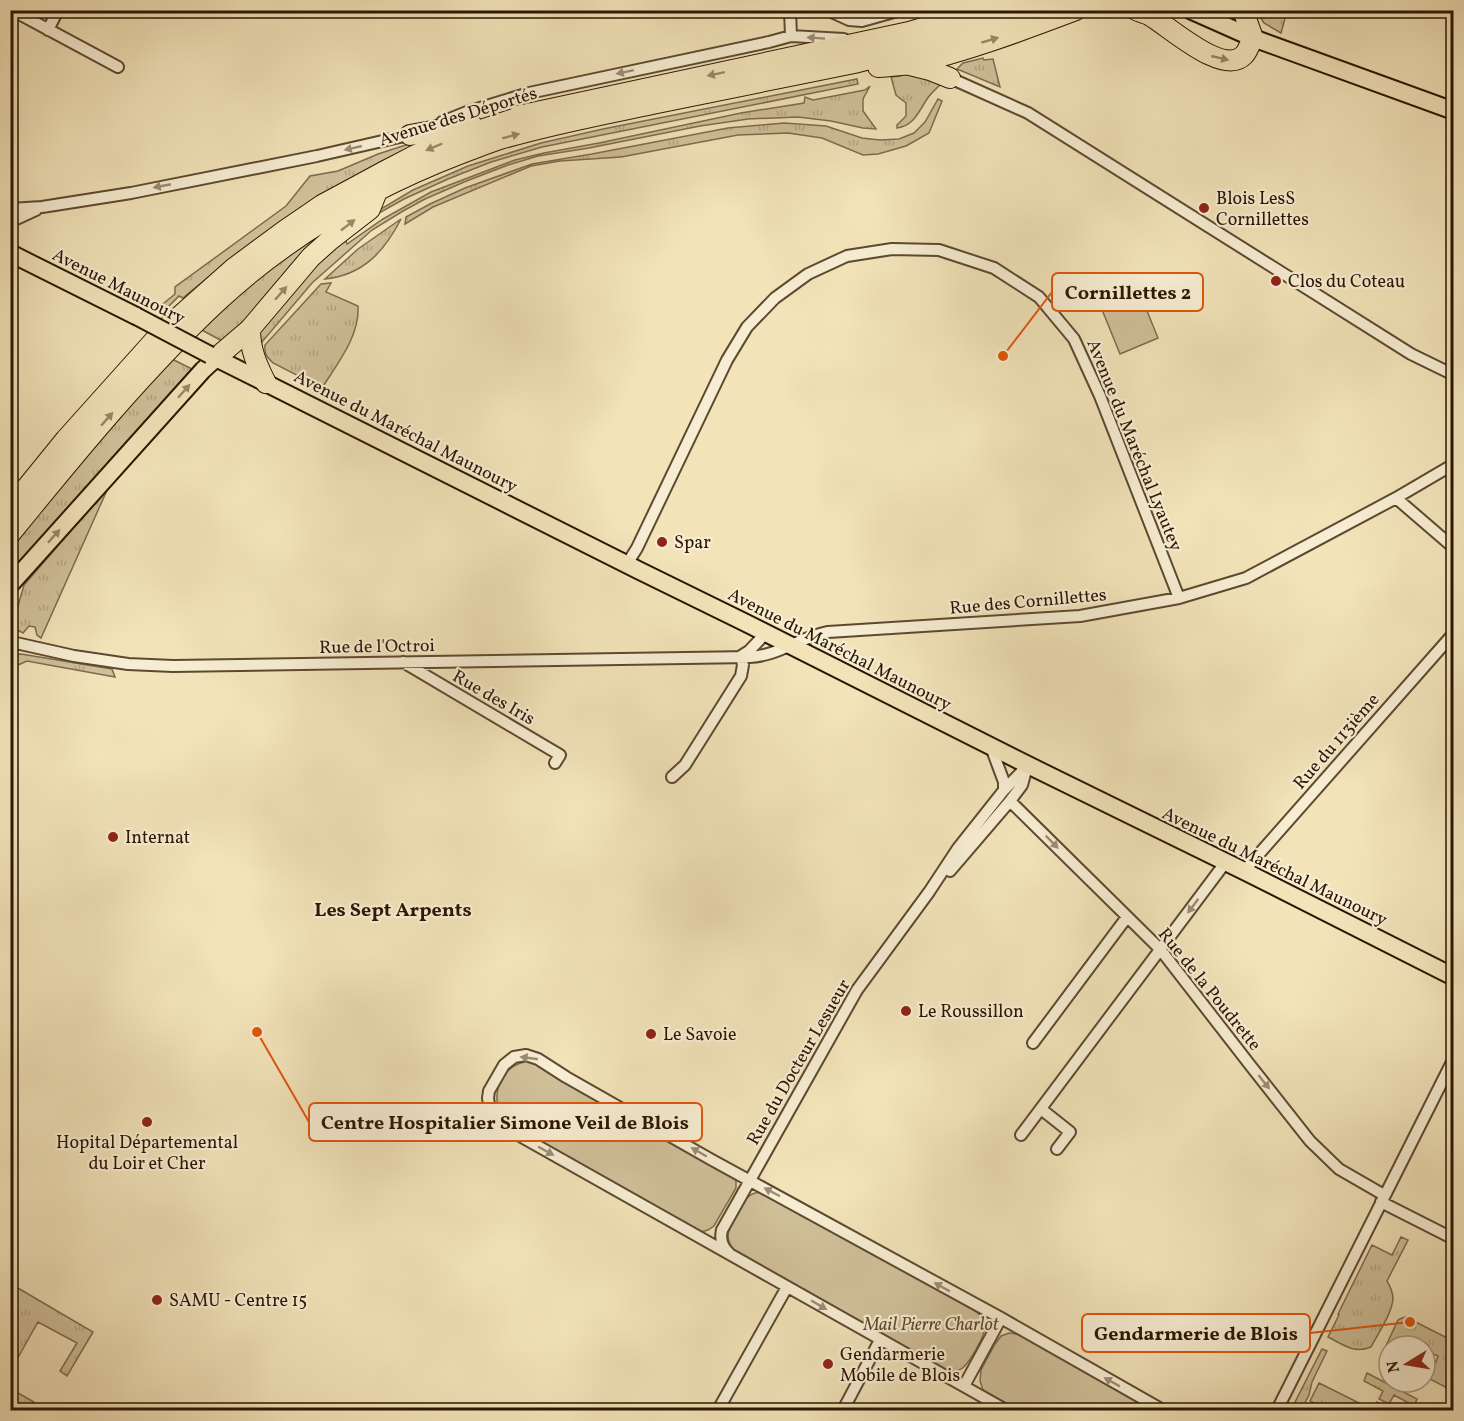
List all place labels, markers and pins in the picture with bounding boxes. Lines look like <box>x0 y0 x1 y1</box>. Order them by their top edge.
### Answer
place label: Blois LesS Cornillettes <box>1216 187 1309 233</box>
marker: Blois LesS Cornillettes <box>1197 201 1211 215</box>
place label: Clos du Coteau <box>1288 270 1405 295</box>
callout: Cornillettes 2 <box>1052 273 1203 311</box>
marker: Clos du Coteau <box>1269 274 1283 288</box>
place label: Spar <box>674 531 711 556</box>
marker: Spar <box>655 535 669 549</box>
place label: Internat <box>125 826 190 851</box>
marker: Internat <box>106 830 120 844</box>
place label: Le Roussillon <box>918 1000 1024 1025</box>
marker: Le Roussillon <box>899 1004 913 1018</box>
place label: Le Savoie <box>663 1023 736 1048</box>
marker: Le Savoie <box>644 1027 658 1041</box>
callout: Centre Hospitalier Simone Veil de Blois <box>309 1103 702 1141</box>
marker: Hopital Départemental du Loir et Cher <box>140 1115 154 1129</box>
place label: Hopital Départemental du Loir et Cher <box>56 1131 238 1177</box>
place label: SAMU - Centre 15 <box>169 1289 307 1314</box>
marker: SAMU - Centre 15 <box>150 1293 164 1307</box>
callout: Gendarmerie de Blois <box>1082 1314 1310 1352</box>
place label: Gendarmerie Mobile de Blois <box>840 1343 960 1389</box>
marker: Gendarmerie Mobile de Blois <box>821 1357 835 1371</box>

